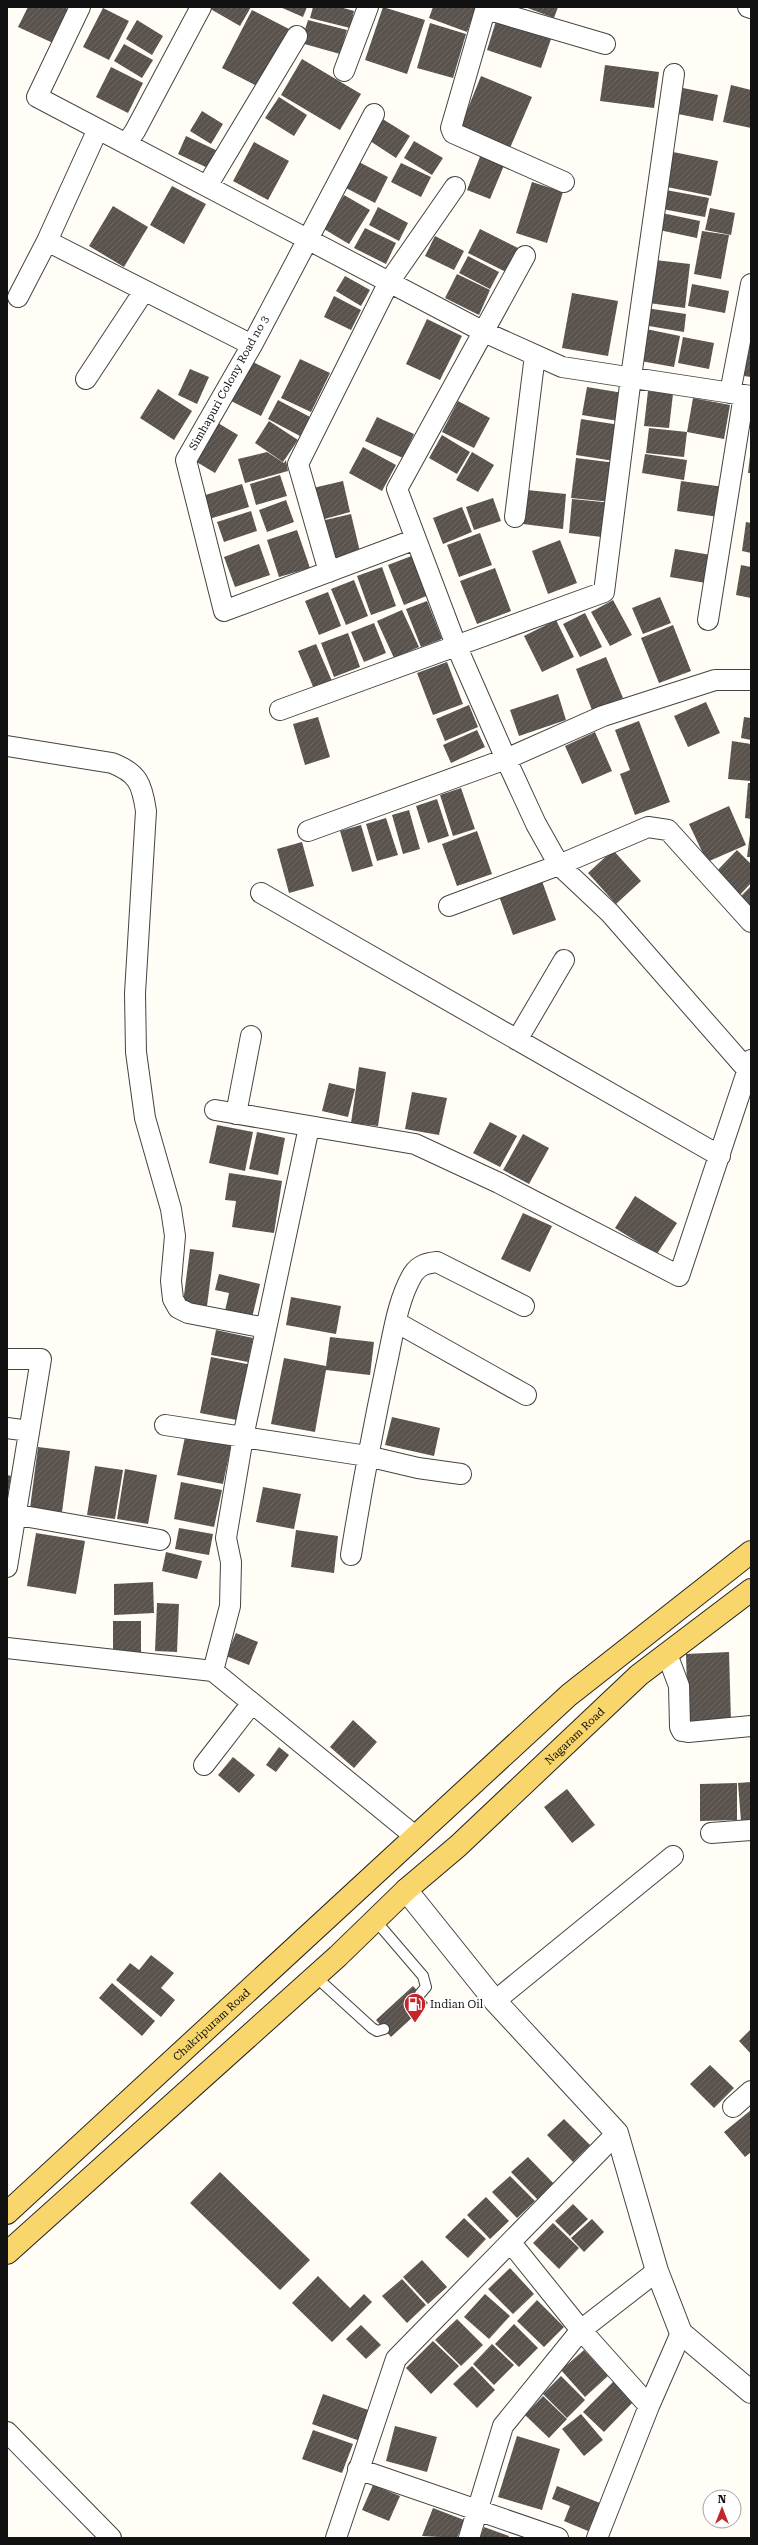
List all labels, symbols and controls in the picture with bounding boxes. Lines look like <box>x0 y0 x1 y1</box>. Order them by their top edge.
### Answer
street label: Simhapuri Colony Road no 3 <box>186 313 272 453</box>
street label: Nagaram Road <box>542 1705 607 1767</box>
street label: Chakripuram Road <box>170 1986 253 2063</box>
fuel station icon: Indian Oil <box>402 1991 428 2024</box>
place label: Indian Oil <box>430 1998 484 2011</box>
north arrow <box>702 2489 742 2529</box>
text: N <box>718 2493 727 2506</box>

